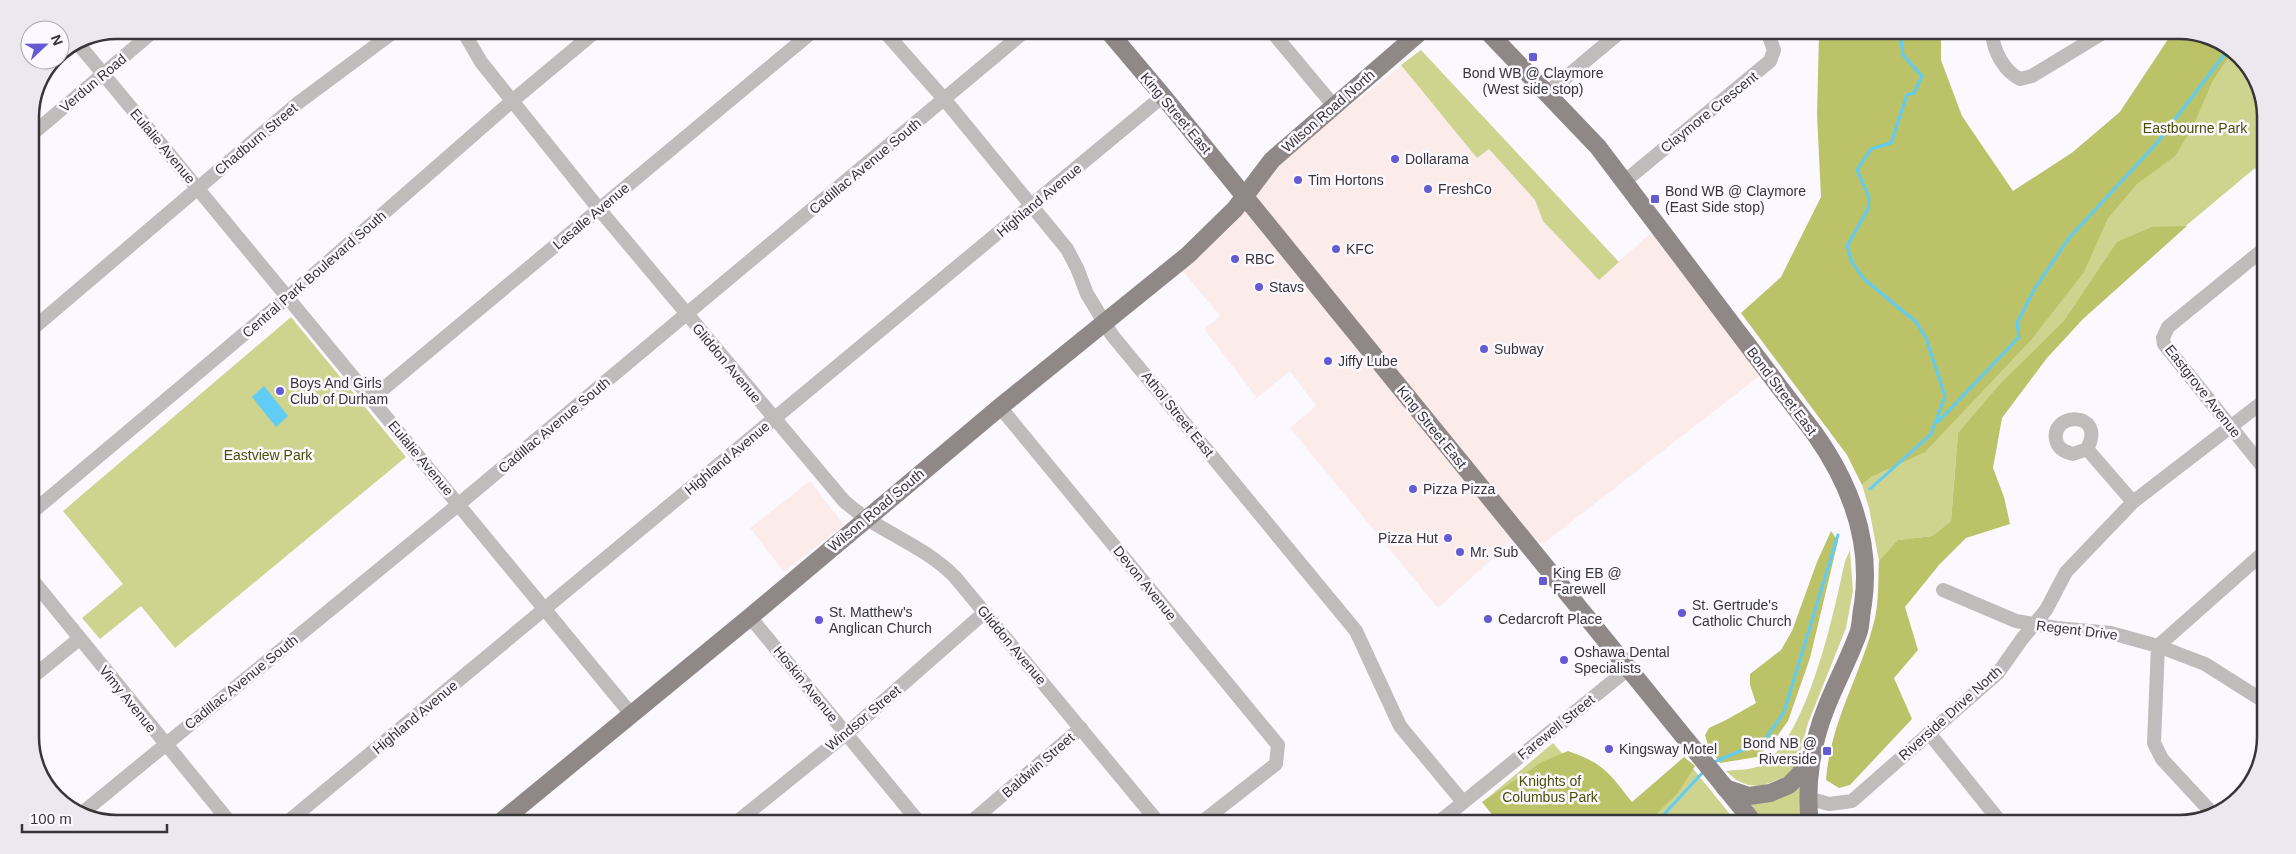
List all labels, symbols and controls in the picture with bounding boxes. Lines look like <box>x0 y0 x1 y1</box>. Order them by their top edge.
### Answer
north arrow <box>20 20 70 70</box>
text: N <box>48 32 66 48</box>
street label: Verdun Road <box>57 51 129 115</box>
marker: Bond WB @ Claymore (West side stop) <box>1527 51 1539 63</box>
place label: Bond WB @ Claymore (West side stop) <box>1462 65 1604 97</box>
street label: Wilson Road North <box>1278 66 1378 156</box>
street label: Claymore Crescent <box>1657 68 1761 156</box>
street label: King Street East <box>1137 69 1215 157</box>
street label: Chadburn Street <box>212 100 301 178</box>
street label: Eulalie Avenue <box>127 105 199 187</box>
street label: Cadillac Avenue South <box>806 115 924 217</box>
park label: Eastbourne Park <box>2143 120 2248 136</box>
place label: Dollarama <box>1405 151 1469 167</box>
marker: Dollarama <box>1389 153 1401 165</box>
street label: Highland Avenue <box>993 160 1085 240</box>
place label: Tim Hortons <box>1308 172 1384 188</box>
marker: Tim Hortons <box>1292 174 1304 186</box>
street label: Lasalle Avenue <box>550 179 633 253</box>
place label: FreshCo <box>1438 181 1492 197</box>
marker: FreshCo <box>1422 183 1434 195</box>
place label: Bond WB @ Claymore (East Side stop) <box>1665 183 1806 215</box>
marker: Bond WB @ Claymore (East Side stop) <box>1649 193 1661 205</box>
street label: Central Park Boulevard South <box>239 207 389 341</box>
place label: KFC <box>1346 241 1374 257</box>
marker: KFC <box>1330 243 1342 255</box>
place label: RBC <box>1245 251 1275 267</box>
marker: RBC <box>1229 253 1241 265</box>
place label: Stavs <box>1269 279 1304 295</box>
marker: Stavs <box>1253 281 1265 293</box>
street label: Gliddon Avenue <box>689 320 765 406</box>
place label: Subway <box>1494 341 1544 357</box>
street label: Eastgrove Avenue <box>2162 341 2244 441</box>
marker: Subway <box>1478 343 1490 355</box>
street label: Bond Street East <box>1744 344 1820 438</box>
place label: Jiffy Lube <box>1338 353 1398 369</box>
marker: Jiffy Lube <box>1322 355 1334 367</box>
street label: Athol Street East <box>1139 368 1217 460</box>
street label: Cadillac Avenue South <box>495 374 613 476</box>
place label: Boys And Girls Club of Durham <box>290 375 388 407</box>
street label: King Street East <box>1394 383 1470 471</box>
marker: Boys And Girls Club of Durham <box>274 385 286 397</box>
street label: Eulalie Avenue <box>385 417 457 499</box>
street label: Highland Avenue <box>681 418 773 498</box>
park label: Eastview Park <box>224 447 313 463</box>
street label: Wilson Road South <box>825 465 927 555</box>
place label: Pizza Pizza <box>1423 481 1496 497</box>
marker: Pizza Pizza <box>1407 483 1419 495</box>
place label: Pizza Hut <box>1378 530 1438 546</box>
marker: Pizza Hut <box>1442 532 1454 544</box>
street label: Devon Avenue <box>1110 543 1180 623</box>
place label: Mr. Sub <box>1470 544 1518 560</box>
marker: Mr. Sub <box>1454 546 1466 558</box>
place label: King EB @ Farewell <box>1553 565 1622 597</box>
marker: King EB @ Farewell <box>1537 575 1549 587</box>
place label: St. Gertrude's Catholic Church <box>1692 597 1792 629</box>
street label: Gliddon Avenue <box>974 602 1050 688</box>
place label: St. Matthew's Anglican Church <box>829 604 932 636</box>
marker: St. Gertrude's Catholic Church <box>1676 607 1688 619</box>
place label: Cedarcroft Place <box>1498 611 1602 627</box>
marker: Cedarcroft Place <box>1482 613 1494 625</box>
marker: St. Matthew's Anglican Church <box>813 614 825 626</box>
street label: Regent Drive <box>2035 617 2119 643</box>
street label: Cadillac Avenue South <box>181 632 301 732</box>
street label: Hoskin Avenue <box>770 643 842 725</box>
place label: Oshawa Dental Specialists <box>1574 644 1670 676</box>
marker: Oshawa Dental Specialists <box>1558 654 1570 666</box>
street label: Vimy Avenue <box>96 662 160 736</box>
street label: Riverside Drive North <box>1895 663 2005 763</box>
street label: Highland Avenue <box>369 677 461 757</box>
street label: Windsor Street <box>822 682 904 754</box>
street label: Farewell Street <box>1514 691 1598 763</box>
street label: Baldwin Street <box>999 729 1077 801</box>
place label: Bond NB @ Riverside <box>1743 735 1817 767</box>
place label: Kingsway Motel <box>1619 741 1717 757</box>
marker: Kingsway Motel <box>1603 743 1615 755</box>
marker: Bond NB @ Riverside <box>1821 745 1833 757</box>
park label: Knights of Columbus Park <box>1502 773 1599 805</box>
scale bar <box>22 802 168 834</box>
text: 100 m <box>30 810 72 827</box>

